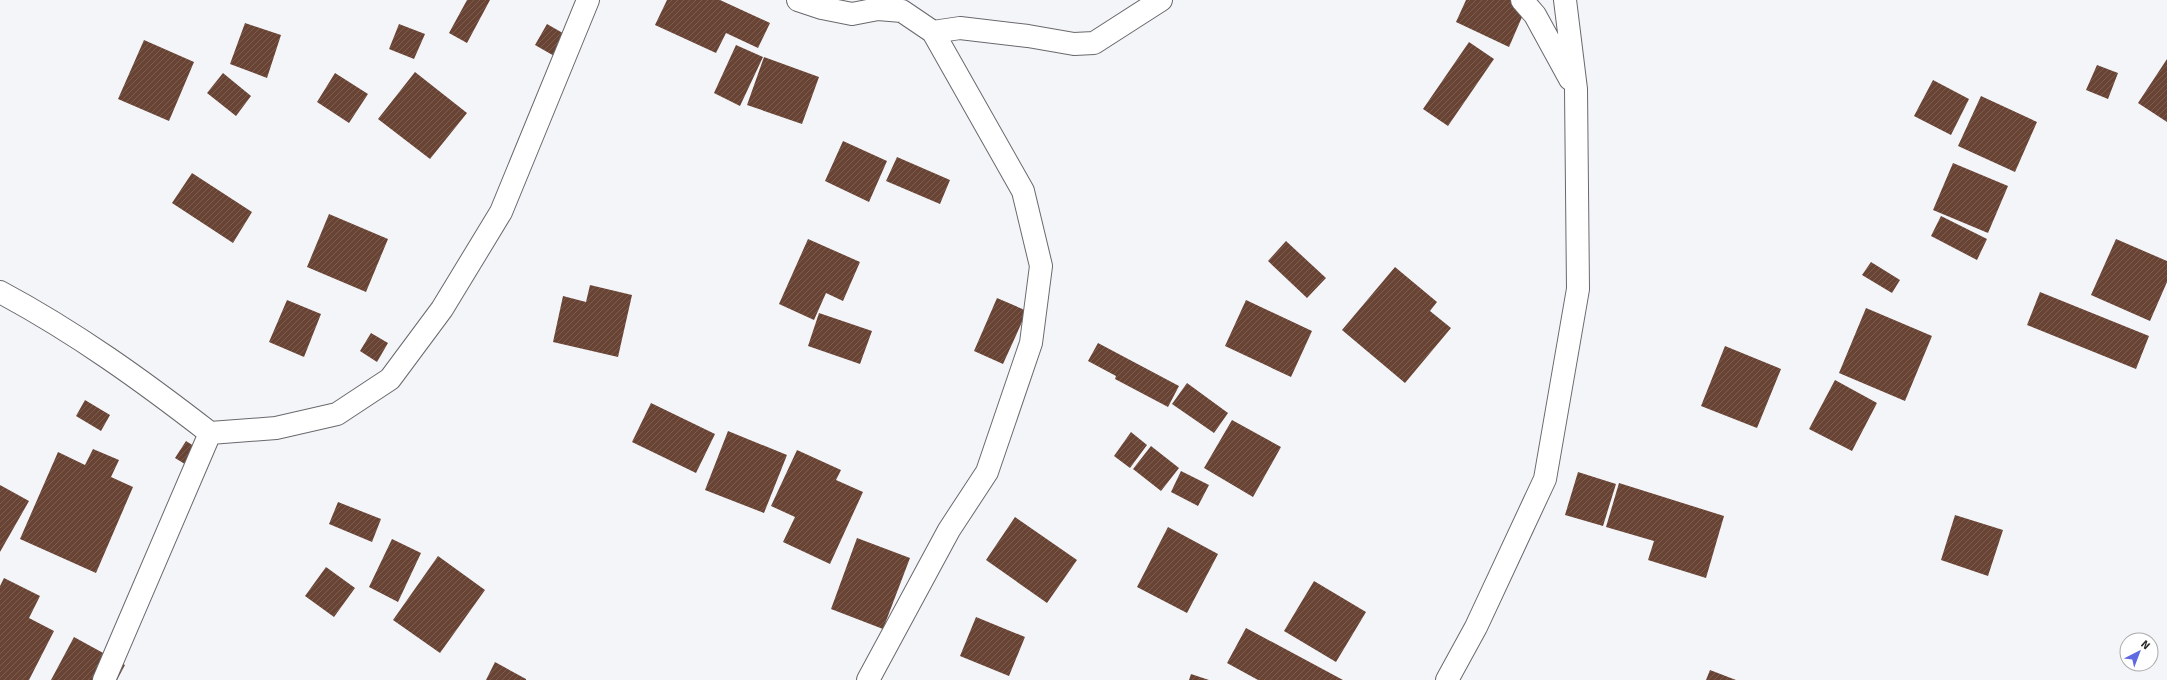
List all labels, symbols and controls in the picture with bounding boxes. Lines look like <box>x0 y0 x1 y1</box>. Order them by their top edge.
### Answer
north arrow <box>2119 632 2159 672</box>
text: N <box>2138 638 2153 652</box>

